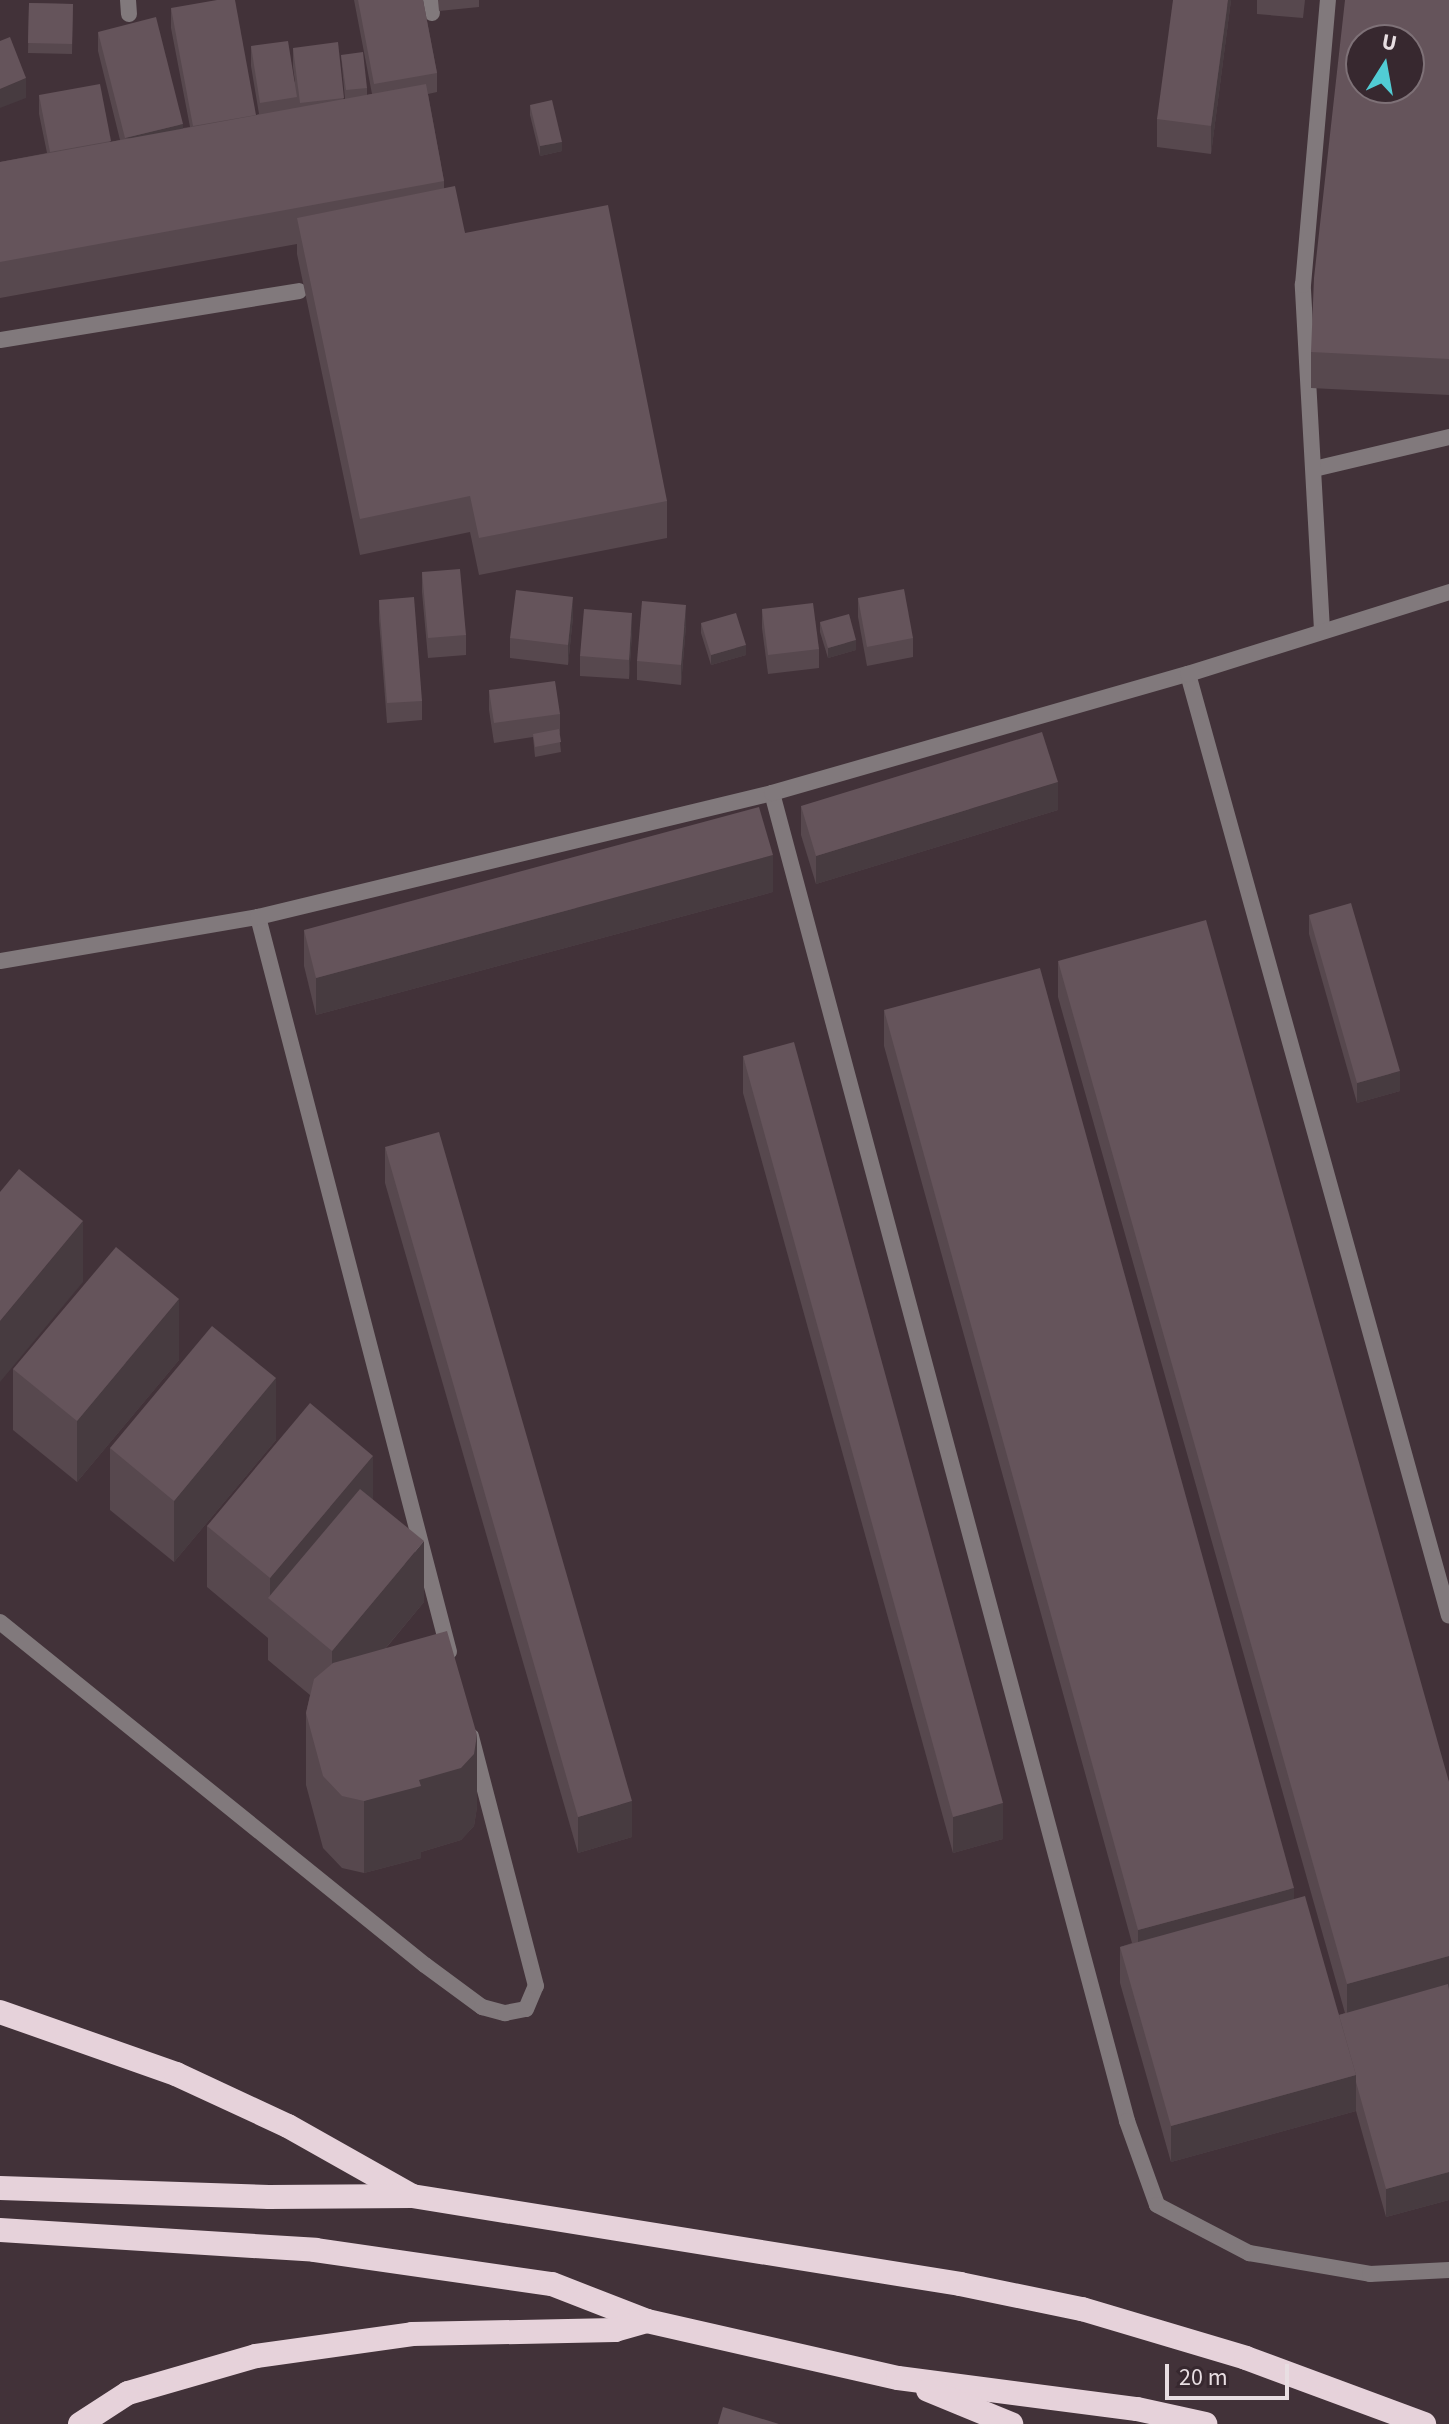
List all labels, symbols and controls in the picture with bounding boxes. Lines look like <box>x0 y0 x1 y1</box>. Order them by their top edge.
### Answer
north arrow <box>1345 24 1425 104</box>
text: U <box>1379 25 1399 60</box>
scale bar <box>1169 2348 1293 2398</box>
text: 20 m <box>1179 2360 1228 2395</box>

